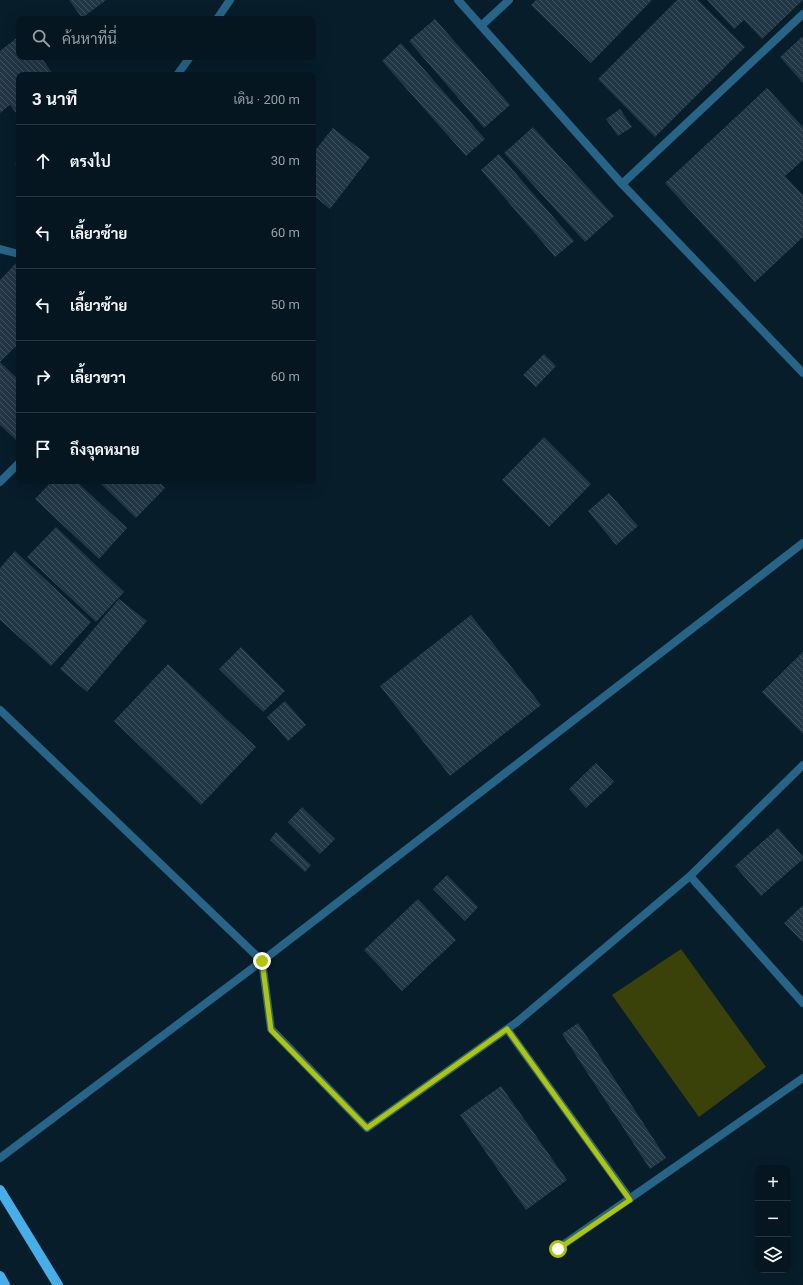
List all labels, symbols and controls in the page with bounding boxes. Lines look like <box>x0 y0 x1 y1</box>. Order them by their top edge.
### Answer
search box <box>16 16 316 60</box>
icon: search <box>30 27 52 49</box>
text: ค้นหาที่นี่ <box>62 30 117 48</box>
text: 3 นาที <box>32 89 77 109</box>
text: เดิน · 200 m <box>234 92 300 107</box>
icon: ahead <box>32 150 54 172</box>
text: ตรงไป <box>70 153 111 171</box>
text: 30 m <box>271 153 300 168</box>
icon: left <box>32 222 54 244</box>
text: เลี้ยวซ้าย <box>70 225 127 243</box>
text: 60 m <box>271 225 300 240</box>
icon: left <box>32 294 54 316</box>
text: เลี้ยวซ้าย <box>70 297 127 315</box>
text: 50 m <box>271 297 300 312</box>
icon: right <box>32 366 54 388</box>
text: เลี้ยวขวา <box>70 369 126 387</box>
text: 60 m <box>271 369 300 384</box>
icon: arrive <box>32 438 54 460</box>
text: ถึงจุดหมาย <box>70 441 140 459</box>
route end <box>253 952 271 970</box>
map controls <box>755 1165 791 1273</box>
button: + <box>755 1165 791 1201</box>
button: − <box>755 1201 791 1237</box>
button: layers <box>755 1237 791 1273</box>
route start <box>549 1240 567 1258</box>

